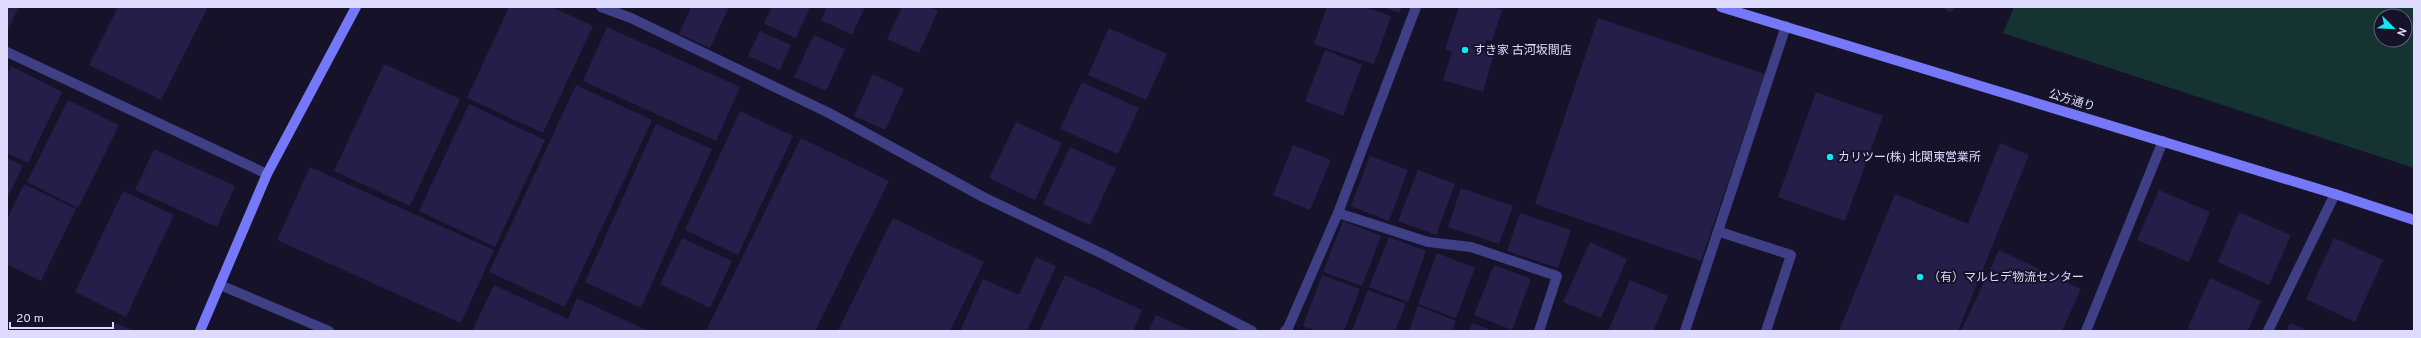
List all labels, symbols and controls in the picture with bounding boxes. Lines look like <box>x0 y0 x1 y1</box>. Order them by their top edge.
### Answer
north arrow <box>2373 8 2413 48</box>
text: N <box>2393 25 2409 38</box>
place label: すき家 古河坂間店 <box>1473 43 1572 59</box>
marker: すき家 古河坂間店 <box>1460 45 1470 55</box>
street label: 公方通り <box>2046 86 2097 116</box>
place label: カリツー(株) 北関東営業所 <box>1838 150 1981 166</box>
marker: カリツー(株) 北関東営業所 <box>1825 152 1835 162</box>
place label: （有）マルヒデ物流センター <box>1928 270 2084 286</box>
marker: （有）マルヒデ物流センター <box>1915 272 1925 282</box>
scale bar <box>10 304 113 330</box>
text: 20 m <box>16 311 44 327</box>

